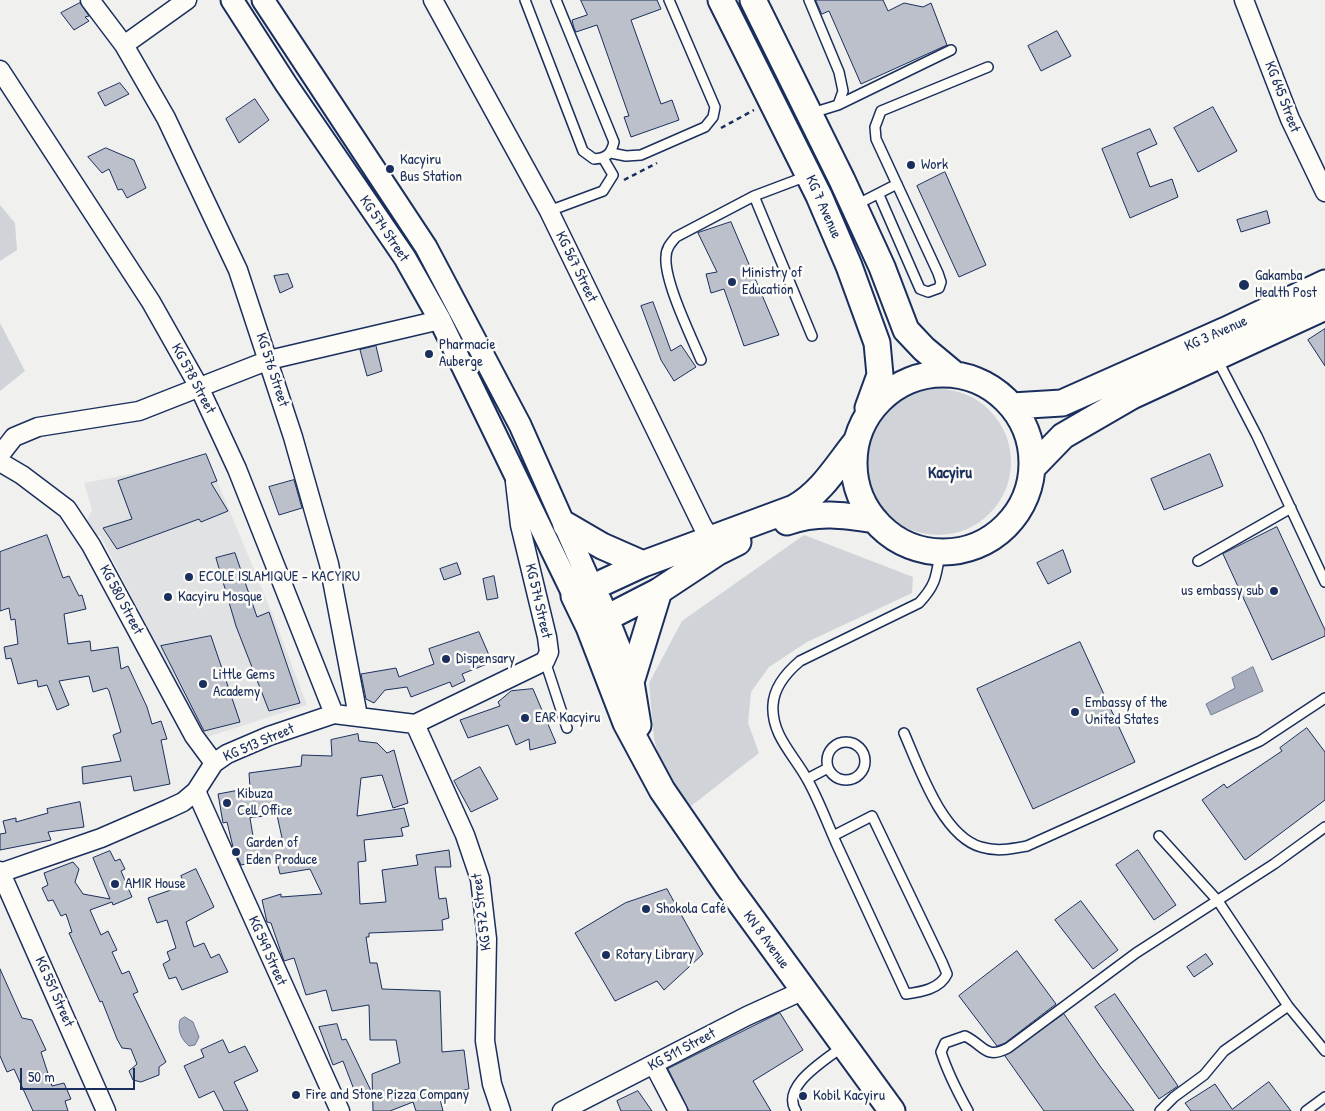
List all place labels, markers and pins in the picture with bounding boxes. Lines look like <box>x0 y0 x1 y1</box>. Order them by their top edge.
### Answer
place label: Kacyiru Bus Station <box>400 151 462 186</box>
place label: Work <box>921 156 948 174</box>
marker: Work <box>905 159 917 171</box>
marker: Kacyiru Bus Station <box>384 163 396 175</box>
place label: Ministry of Education <box>742 264 802 299</box>
place label: Gakamba Health Post <box>1255 267 1317 302</box>
marker: Ministry of Education <box>726 276 738 288</box>
marker: Gakamba Health Post <box>1237 278 1251 292</box>
place label: Pharmacie Auberge <box>439 336 495 371</box>
marker: Pharmacie Auberge <box>423 348 435 360</box>
place label: ECOLE ISLAMIQUE - KACYIRU <box>199 568 360 586</box>
marker: ECOLE ISLAMIQUE - KACYIRU <box>183 571 195 583</box>
place label: us embassy sub <box>1181 582 1264 600</box>
marker: us embassy sub <box>1268 585 1280 597</box>
place label: Kacyiru Mosque <box>178 588 262 606</box>
marker: Kacyiru Mosque <box>162 591 174 603</box>
place label: Dispensary <box>456 650 515 668</box>
marker: Dispensary <box>440 653 452 665</box>
place label: Little Gems Academy <box>213 666 275 701</box>
marker: Little Gems Academy <box>197 678 209 690</box>
place label: Embassy of the United States <box>1085 694 1168 729</box>
marker: Embassy of the United States <box>1069 706 1081 718</box>
place label: EAR Kacyiru <box>535 709 600 727</box>
marker: EAR Kacyiru <box>519 712 531 724</box>
place label: Kibuza Cell Office <box>237 785 292 820</box>
marker: Kibuza Cell Office <box>221 797 233 809</box>
place label: Garden of Eden Produce <box>246 834 317 869</box>
marker: Garden of Eden Produce <box>230 846 242 858</box>
place label: AMIR House <box>125 875 186 893</box>
marker: AMIR House <box>109 878 121 890</box>
place label: Shokola Café <box>656 900 726 918</box>
marker: Shokola Café <box>640 903 652 915</box>
place label: Rotary Library <box>616 946 694 964</box>
marker: Rotary Library <box>600 949 612 961</box>
place label: Fire and Stone Pizza Company <box>306 1086 469 1104</box>
place label: Kobil Kacyiru <box>813 1087 885 1105</box>
marker: Fire and Stone Pizza Company <box>290 1089 302 1101</box>
marker: Kobil Kacyiru <box>797 1090 809 1102</box>

